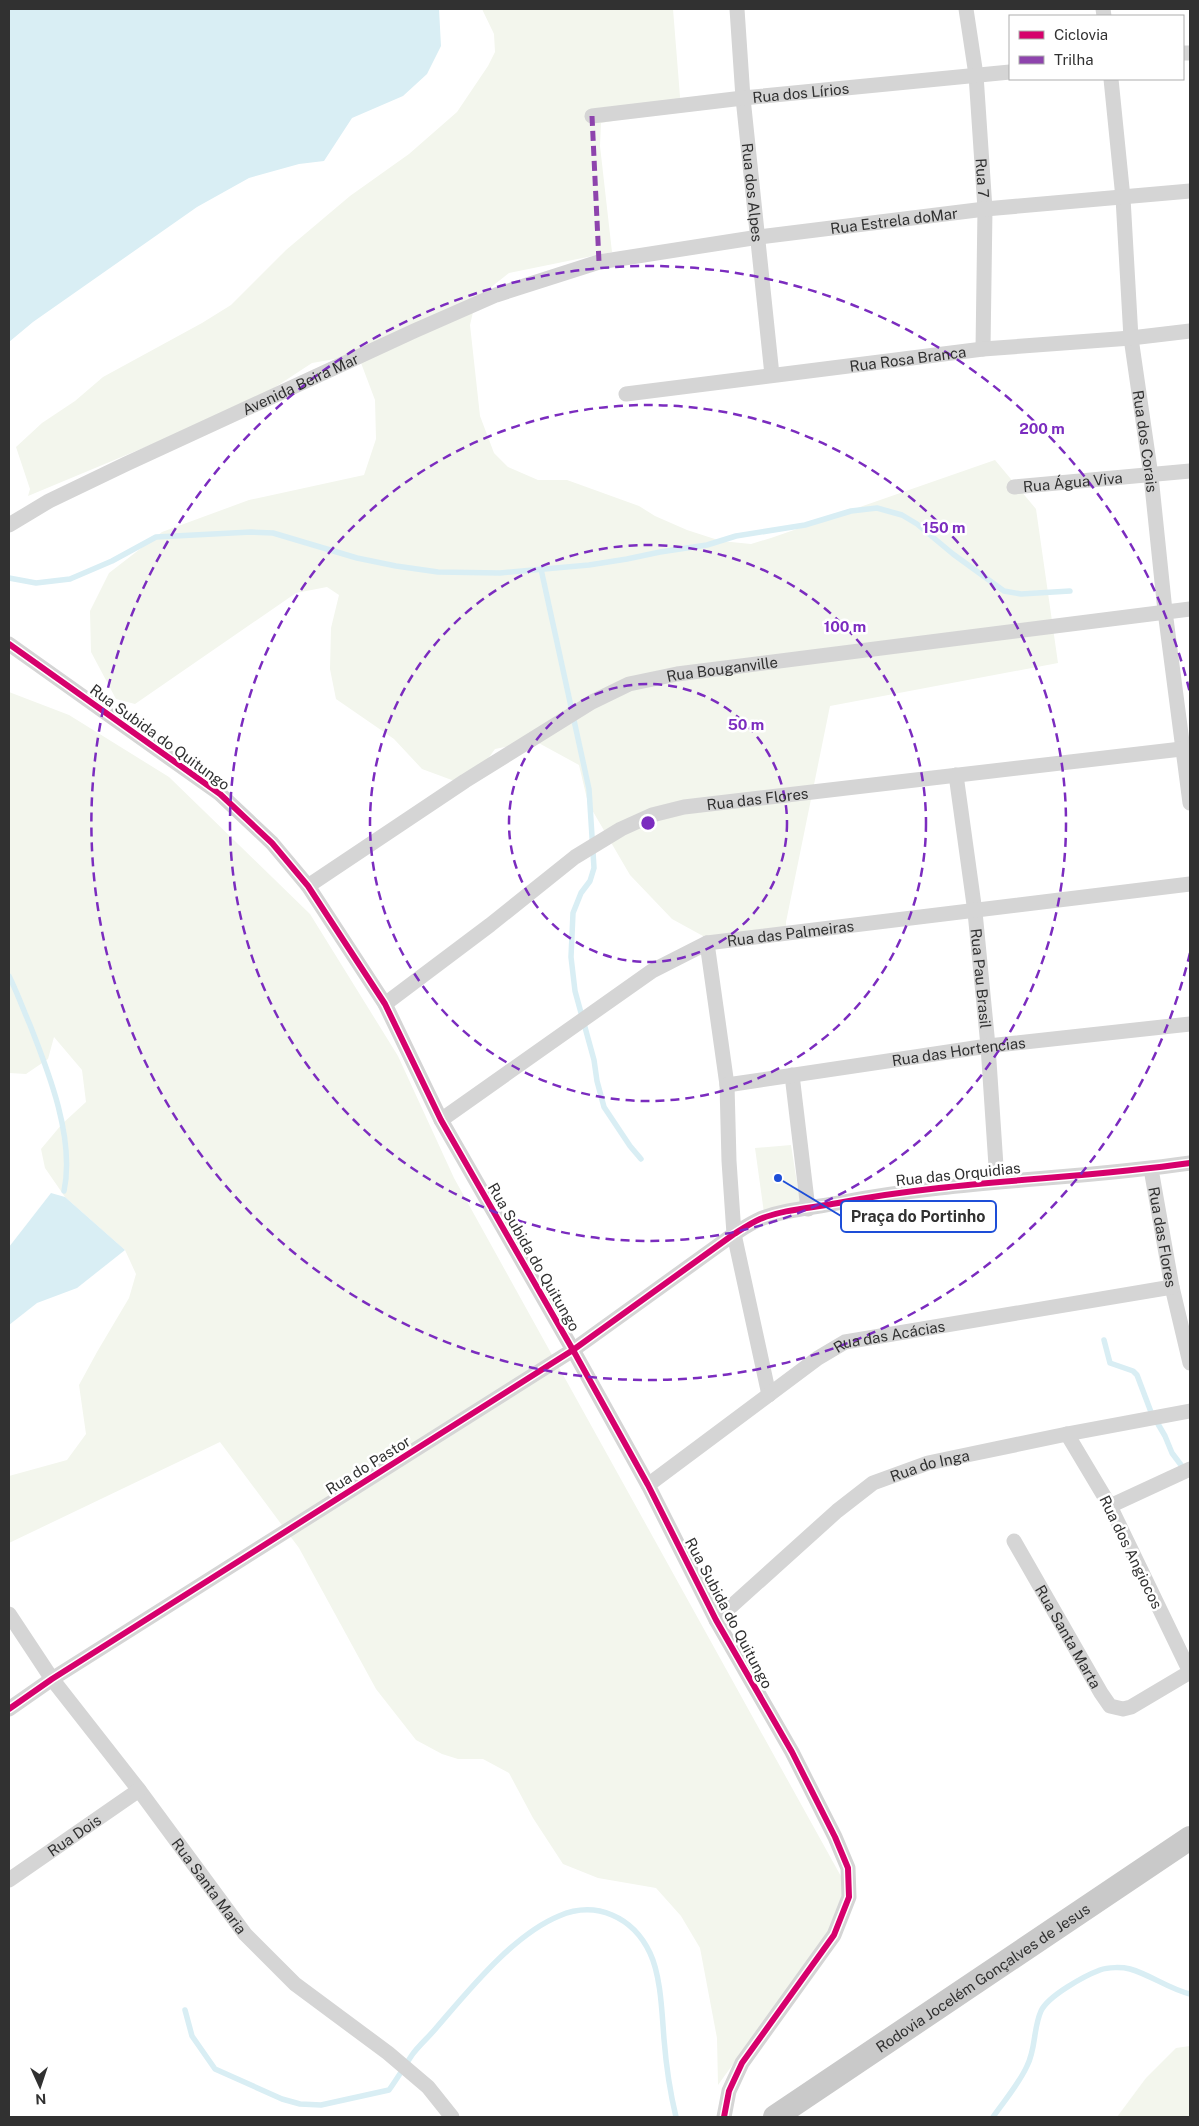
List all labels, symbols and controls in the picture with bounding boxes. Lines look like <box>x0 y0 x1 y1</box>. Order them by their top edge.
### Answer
legend <box>1009 15 1184 80</box>
text: Ciclovia <box>1054 26 1108 43</box>
text: Trilha <box>1054 51 1093 68</box>
street label: Rua dos Lírios <box>752 79 850 106</box>
street label: Rua dos Alpes <box>739 142 766 243</box>
street label: Rua 7 <box>973 158 993 198</box>
street label: Rua Estrela doMar <box>829 204 959 237</box>
street label: Rua Rosa Branca <box>848 343 967 374</box>
street label: Avenida Beira Mar <box>239 349 361 418</box>
street label: Rua dos Corais <box>1130 389 1161 493</box>
text: 200 m <box>1019 420 1065 437</box>
street label: Rua Água Viva <box>1022 469 1123 495</box>
text: 150 m <box>922 519 966 536</box>
text: 100 m <box>824 618 866 635</box>
street label: Rua Bouganville <box>665 653 779 685</box>
street label: Rua Subida do Quitungo <box>87 681 233 793</box>
text: 50 m <box>728 716 764 733</box>
street label: Rua das Flores <box>706 784 809 813</box>
centre of rings <box>639 814 657 832</box>
street label: Rua das Palmeiras <box>726 917 855 949</box>
street label: Rua Pau Brasil <box>968 927 995 1029</box>
street label: Rua das Hortencias <box>891 1033 1026 1069</box>
street label: Rua das Orquidias <box>895 1159 1021 1189</box>
street label: Rua Subida do Quitungo <box>485 1180 583 1334</box>
street label: Rua das Flores <box>1146 1185 1180 1289</box>
callout: Praça do Portinho <box>841 1201 996 1232</box>
text: Praça do Portinho <box>851 1207 985 1226</box>
street label: Rua das Acácias <box>830 1317 946 1356</box>
street label: Rua do Pastor <box>323 1432 414 1498</box>
street label: Rua do Inga <box>888 1446 971 1485</box>
street label: Rua dos Angiocos <box>1096 1493 1166 1611</box>
street label: Rua Subida do Quitungo <box>682 1535 776 1691</box>
street label: Rua Santa Marta <box>1032 1582 1105 1691</box>
street label: Rua Dois <box>44 1811 104 1859</box>
street label: Rua Santa Maria <box>169 1835 250 1937</box>
street label: Rodovia Jocelém Gonçalves de Jesus <box>872 1900 1093 2055</box>
north arrow <box>15 2061 65 2111</box>
text: N <box>35 2091 47 2107</box>

